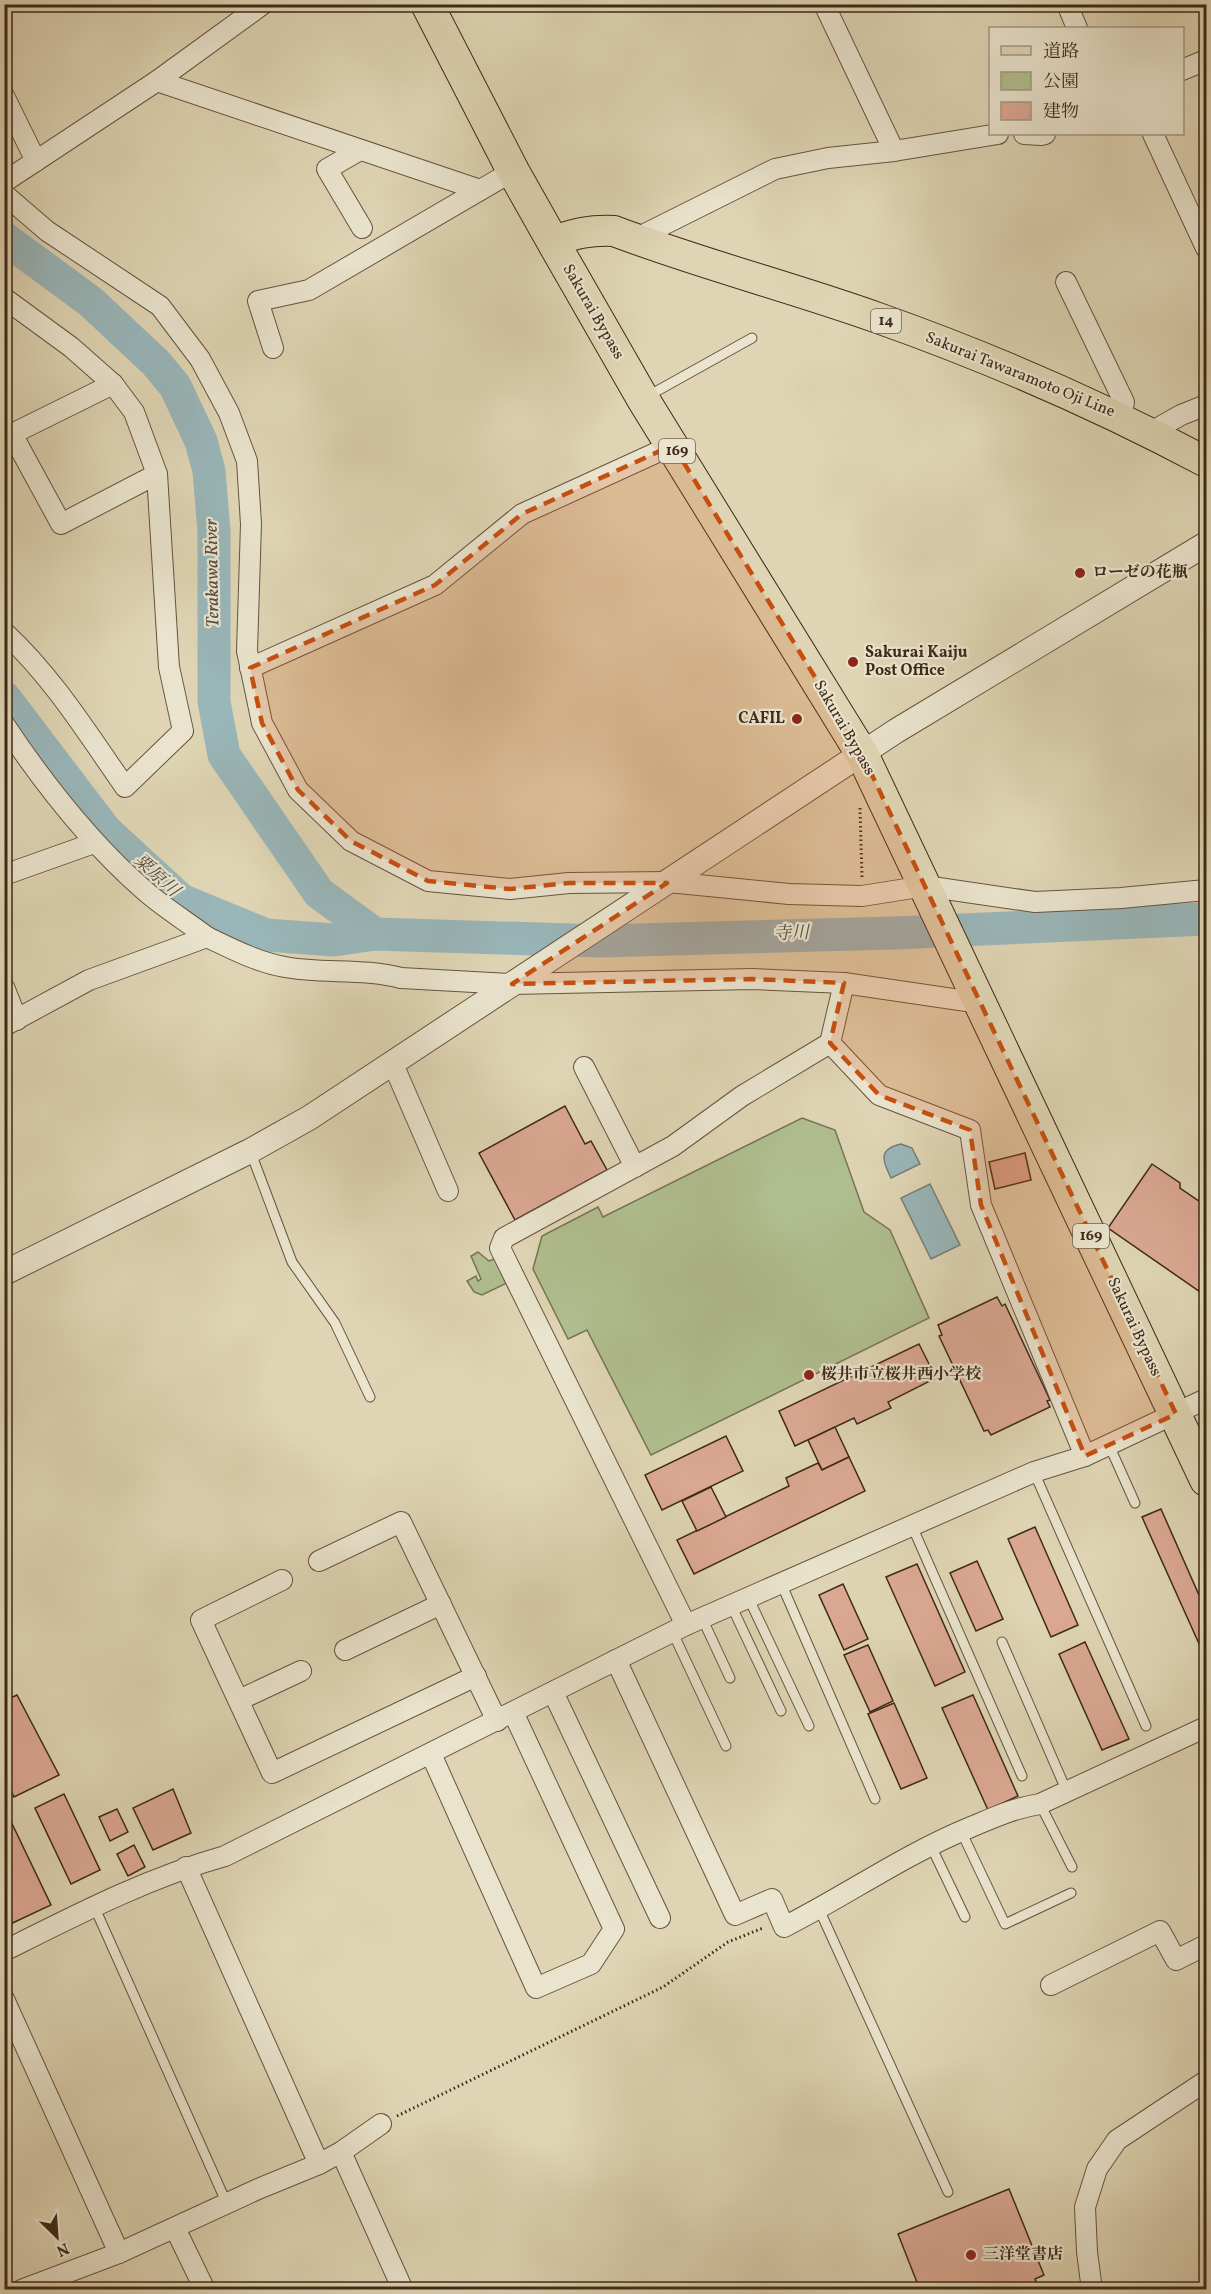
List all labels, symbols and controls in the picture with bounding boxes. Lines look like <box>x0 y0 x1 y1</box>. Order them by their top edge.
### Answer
legend <box>989 27 1184 135</box>
text: 道路 <box>1043 40 1079 65</box>
text: 公園 <box>1043 70 1079 95</box>
text: 建物 <box>1043 100 1079 125</box>
street label: Sakurai Bypass <box>557 260 629 364</box>
road number: 14 <box>871 309 901 333</box>
street label: Sakurai Tawaramoto Oji Line <box>922 327 1118 423</box>
road number: 169 <box>659 439 695 463</box>
water label: Terakawa River <box>200 518 226 627</box>
place label: ローゼの花瓶 <box>1092 562 1188 584</box>
marker: ローゼの花瓶 <box>1073 566 1087 580</box>
place label: Sakurai Kaiju Post Office <box>865 642 968 682</box>
marker: Sakurai Kaiju Post Office <box>846 655 860 669</box>
street label: Sakurai Bypass <box>808 676 880 780</box>
place label: CAFIL <box>738 708 785 730</box>
marker: CAFIL <box>790 712 804 726</box>
water label: 粟原川 <box>128 849 186 905</box>
water label: 寺川 <box>773 921 811 947</box>
road number: 169 <box>1073 1224 1109 1248</box>
street label: Sakurai Bypass <box>1101 1274 1167 1380</box>
place label: 桜井市立桜井西小学校 <box>821 1364 982 1386</box>
marker: 桜井市立桜井西小学校 <box>802 1368 816 1382</box>
north arrow <box>27 2207 87 2267</box>
text: N <box>52 2236 72 2261</box>
place label: 三洋堂書店 <box>983 2244 1063 2266</box>
marker: 三洋堂書店 <box>964 2248 978 2262</box>

